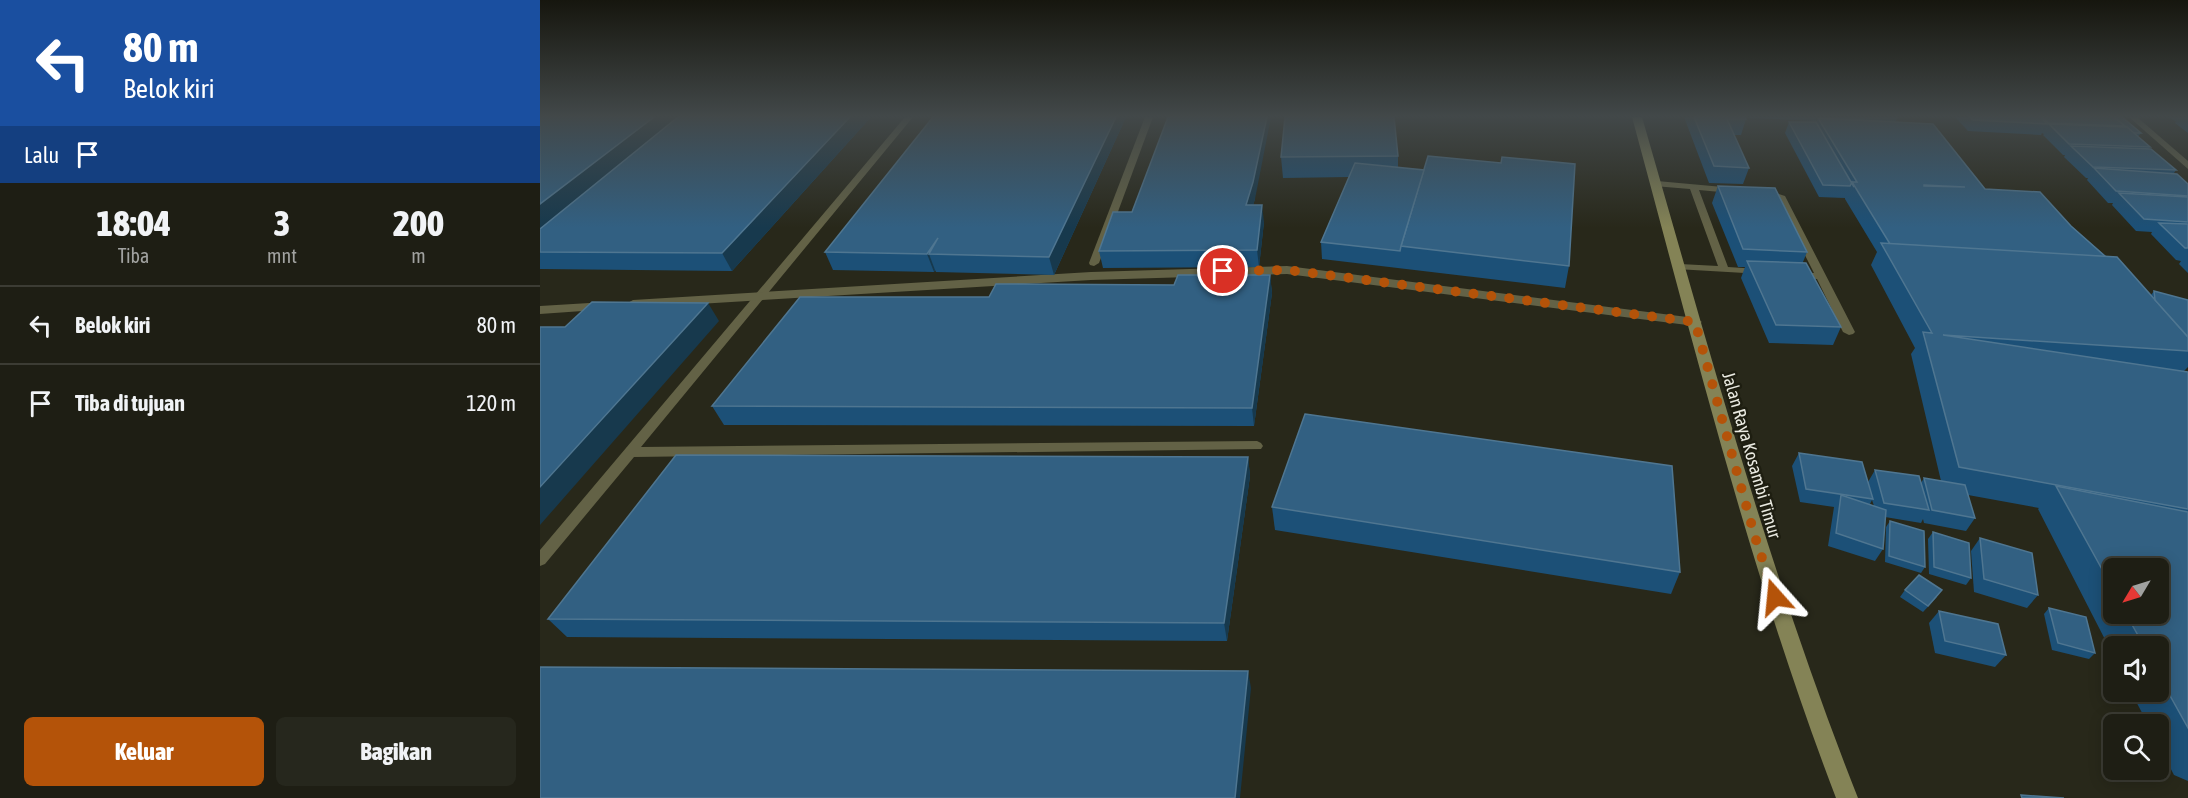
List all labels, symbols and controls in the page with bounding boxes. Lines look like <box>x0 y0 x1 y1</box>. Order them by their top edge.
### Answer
text: 80 m <box>123 23 198 71</box>
icon: left <box>24 24 102 102</box>
text: Belok kiri <box>123 73 215 104</box>
icon: arrive <box>71 138 104 171</box>
text: Lalu <box>24 142 59 168</box>
text: 18:04 <box>96 202 171 244</box>
text: 3 <box>274 202 290 244</box>
text: 200 <box>393 202 444 244</box>
text: Tiba <box>118 244 149 267</box>
text: mnt <box>267 244 297 267</box>
text: m <box>411 244 426 267</box>
pin <box>1197 245 1248 296</box>
icon: arrive <box>1206 254 1239 287</box>
icon: left <box>24 309 57 342</box>
text: Belok kiri <box>75 312 150 338</box>
text: 80 m <box>476 312 516 338</box>
street label: Jalan Raya Kosambi Timur <box>1718 369 1786 541</box>
icon: arrive <box>24 387 57 420</box>
text: Tiba di tujuan <box>75 390 185 416</box>
text: 120 m <box>466 390 516 416</box>
north arrow <box>2103 558 2169 624</box>
map controls <box>2103 558 2169 780</box>
position arrow <box>1743 565 1807 629</box>
button: sound <box>2103 636 2169 702</box>
button: search <box>2103 714 2169 780</box>
button: Keluar <box>24 717 264 786</box>
button: Bagikan <box>276 717 516 786</box>

